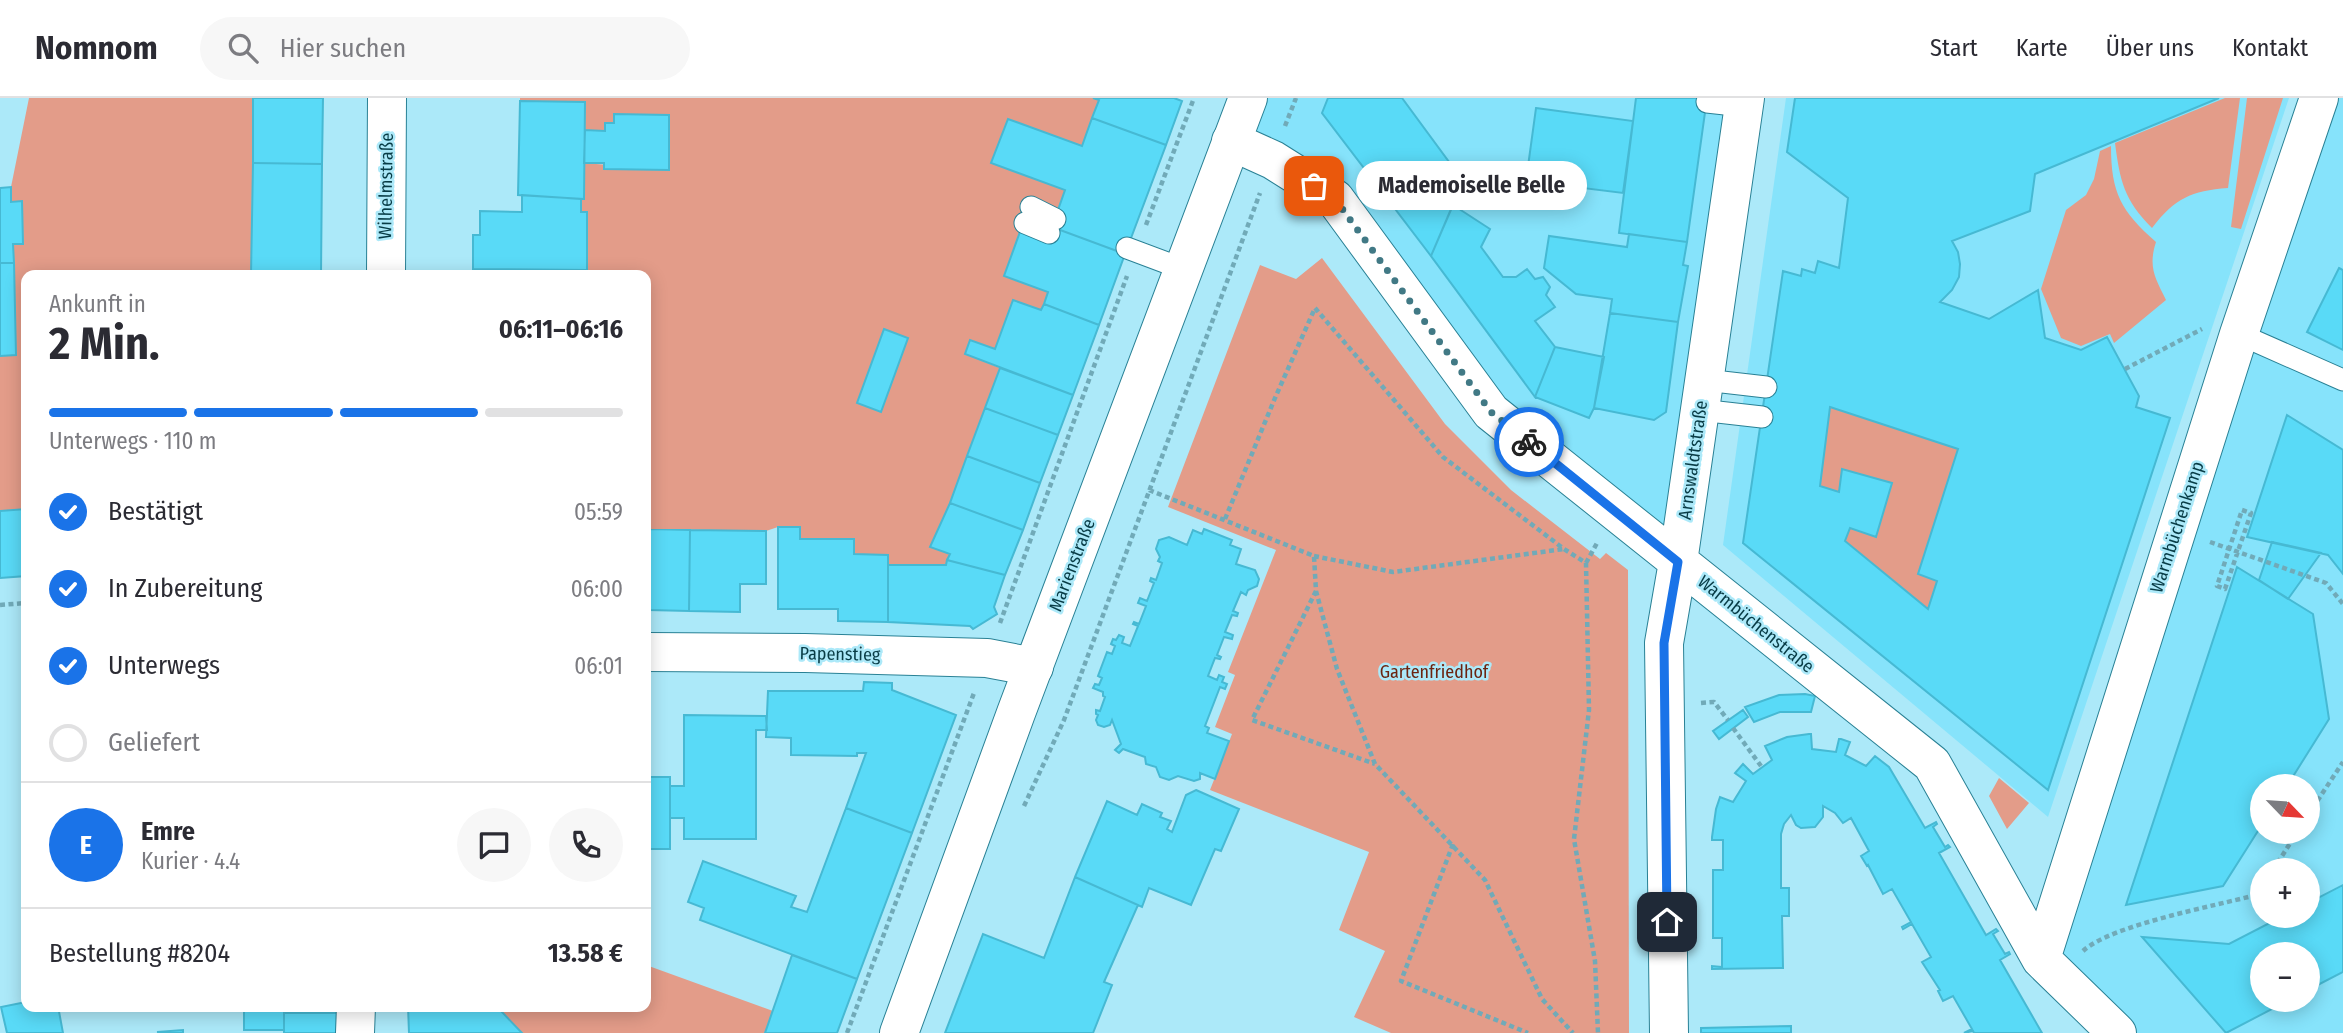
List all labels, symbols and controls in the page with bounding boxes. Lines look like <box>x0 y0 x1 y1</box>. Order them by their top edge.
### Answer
search box <box>200 17 690 80</box>
text: Nomnom <box>35 28 158 68</box>
icon: search <box>224 29 262 67</box>
text: Hier suchen <box>280 33 406 64</box>
text: Start <box>1930 34 1978 62</box>
text: Karte <box>2016 34 2068 62</box>
text: Über uns <box>2106 34 2194 62</box>
text: Kontakt <box>2232 34 2308 62</box>
street label: Wilhelmstraße <box>374 133 398 239</box>
pin <box>1284 156 1344 216</box>
callout: Mademoiselle Belle <box>1356 162 1587 210</box>
icon: bag <box>1295 167 1333 205</box>
text: Mademoiselle Belle <box>1378 171 1565 199</box>
text: Ankunft in <box>49 290 146 318</box>
text: 06:11–06:16 <box>499 314 623 345</box>
text: 2 Min. <box>49 316 160 371</box>
street label: Arnswaldtstraße <box>1674 399 1712 521</box>
courier <box>1494 407 1564 477</box>
icon: bike <box>1510 423 1548 461</box>
text: Unterwegs · 110 m <box>49 427 217 455</box>
street label: Warmbüchenkamp <box>2145 459 2209 595</box>
icon: check <box>49 493 87 531</box>
text: Bestätigt <box>108 496 203 527</box>
text: 05:59 <box>574 498 623 526</box>
street label: Marienstraße <box>1044 515 1100 614</box>
icon: check <box>49 570 87 608</box>
street label: Warmbüchenstraße <box>1693 570 1819 678</box>
text: In Zubereitung <box>108 573 262 604</box>
text: 06:00 <box>571 575 623 603</box>
street label: Papenstieg <box>799 642 881 666</box>
icon: check <box>49 647 87 685</box>
text: Unterwegs <box>108 650 220 681</box>
text: 06:01 <box>574 652 623 680</box>
park label: Gartenfriedhof <box>1380 661 1490 683</box>
text: Geliefert <box>108 727 200 758</box>
north arrow <box>2250 774 2320 844</box>
map controls <box>2250 774 2320 1012</box>
button: chat <box>457 808 531 882</box>
button: phone <box>549 808 623 882</box>
text: Emre <box>141 816 195 847</box>
text: E <box>80 830 92 861</box>
text: Kurier · 4.4 <box>141 847 240 875</box>
button: + <box>2250 858 2320 928</box>
pin <box>1637 892 1697 952</box>
icon: home <box>1648 903 1686 941</box>
text: Bestellung #8204 <box>49 938 230 969</box>
text: 13.58 € <box>548 938 623 969</box>
button: − <box>2250 942 2320 1012</box>

